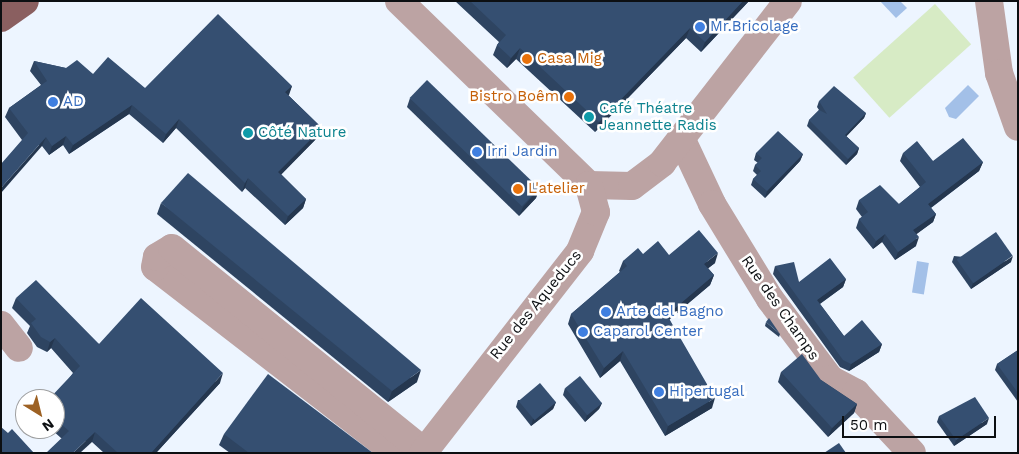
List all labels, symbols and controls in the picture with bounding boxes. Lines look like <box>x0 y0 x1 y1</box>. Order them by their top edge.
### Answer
place label: Mr.Bricolage <box>710 18 799 36</box>
marker: Mr.Bricolage <box>694 21 706 33</box>
place label: Casa Mig <box>537 50 602 68</box>
marker: Casa Mig <box>521 53 533 65</box>
place label: Bistro Boêm <box>469 88 559 106</box>
marker: Bistro Boêm <box>563 91 575 103</box>
place label: AD <box>63 93 84 111</box>
marker: AD <box>47 96 59 108</box>
place label: Café Théatre Jeannette Radis <box>599 99 717 134</box>
marker: Café Théatre Jeannette Radis <box>583 111 595 123</box>
place label: Côté Nature <box>258 124 346 142</box>
marker: Côté Nature <box>242 127 254 139</box>
place label: Irri Jardin <box>487 143 558 161</box>
marker: Irri Jardin <box>471 146 483 158</box>
place label: L'atelier <box>528 180 585 198</box>
marker: L'atelier <box>512 183 524 195</box>
street label: Rue des Aqueducs <box>486 247 586 363</box>
street label: Rue des Champs <box>737 252 823 364</box>
place label: Arte del Bagno <box>616 303 724 321</box>
marker: Arte del Bagno <box>600 306 612 318</box>
place label: Caparol Center <box>593 323 703 341</box>
marker: Caparol Center <box>577 326 589 338</box>
place label: Hipertugal <box>669 383 744 401</box>
marker: Hipertugal <box>653 386 665 398</box>
north arrow <box>15 389 65 439</box>
scale bar <box>844 406 998 438</box>
text: N <box>39 416 57 435</box>
text: 50 m <box>850 416 887 434</box>

